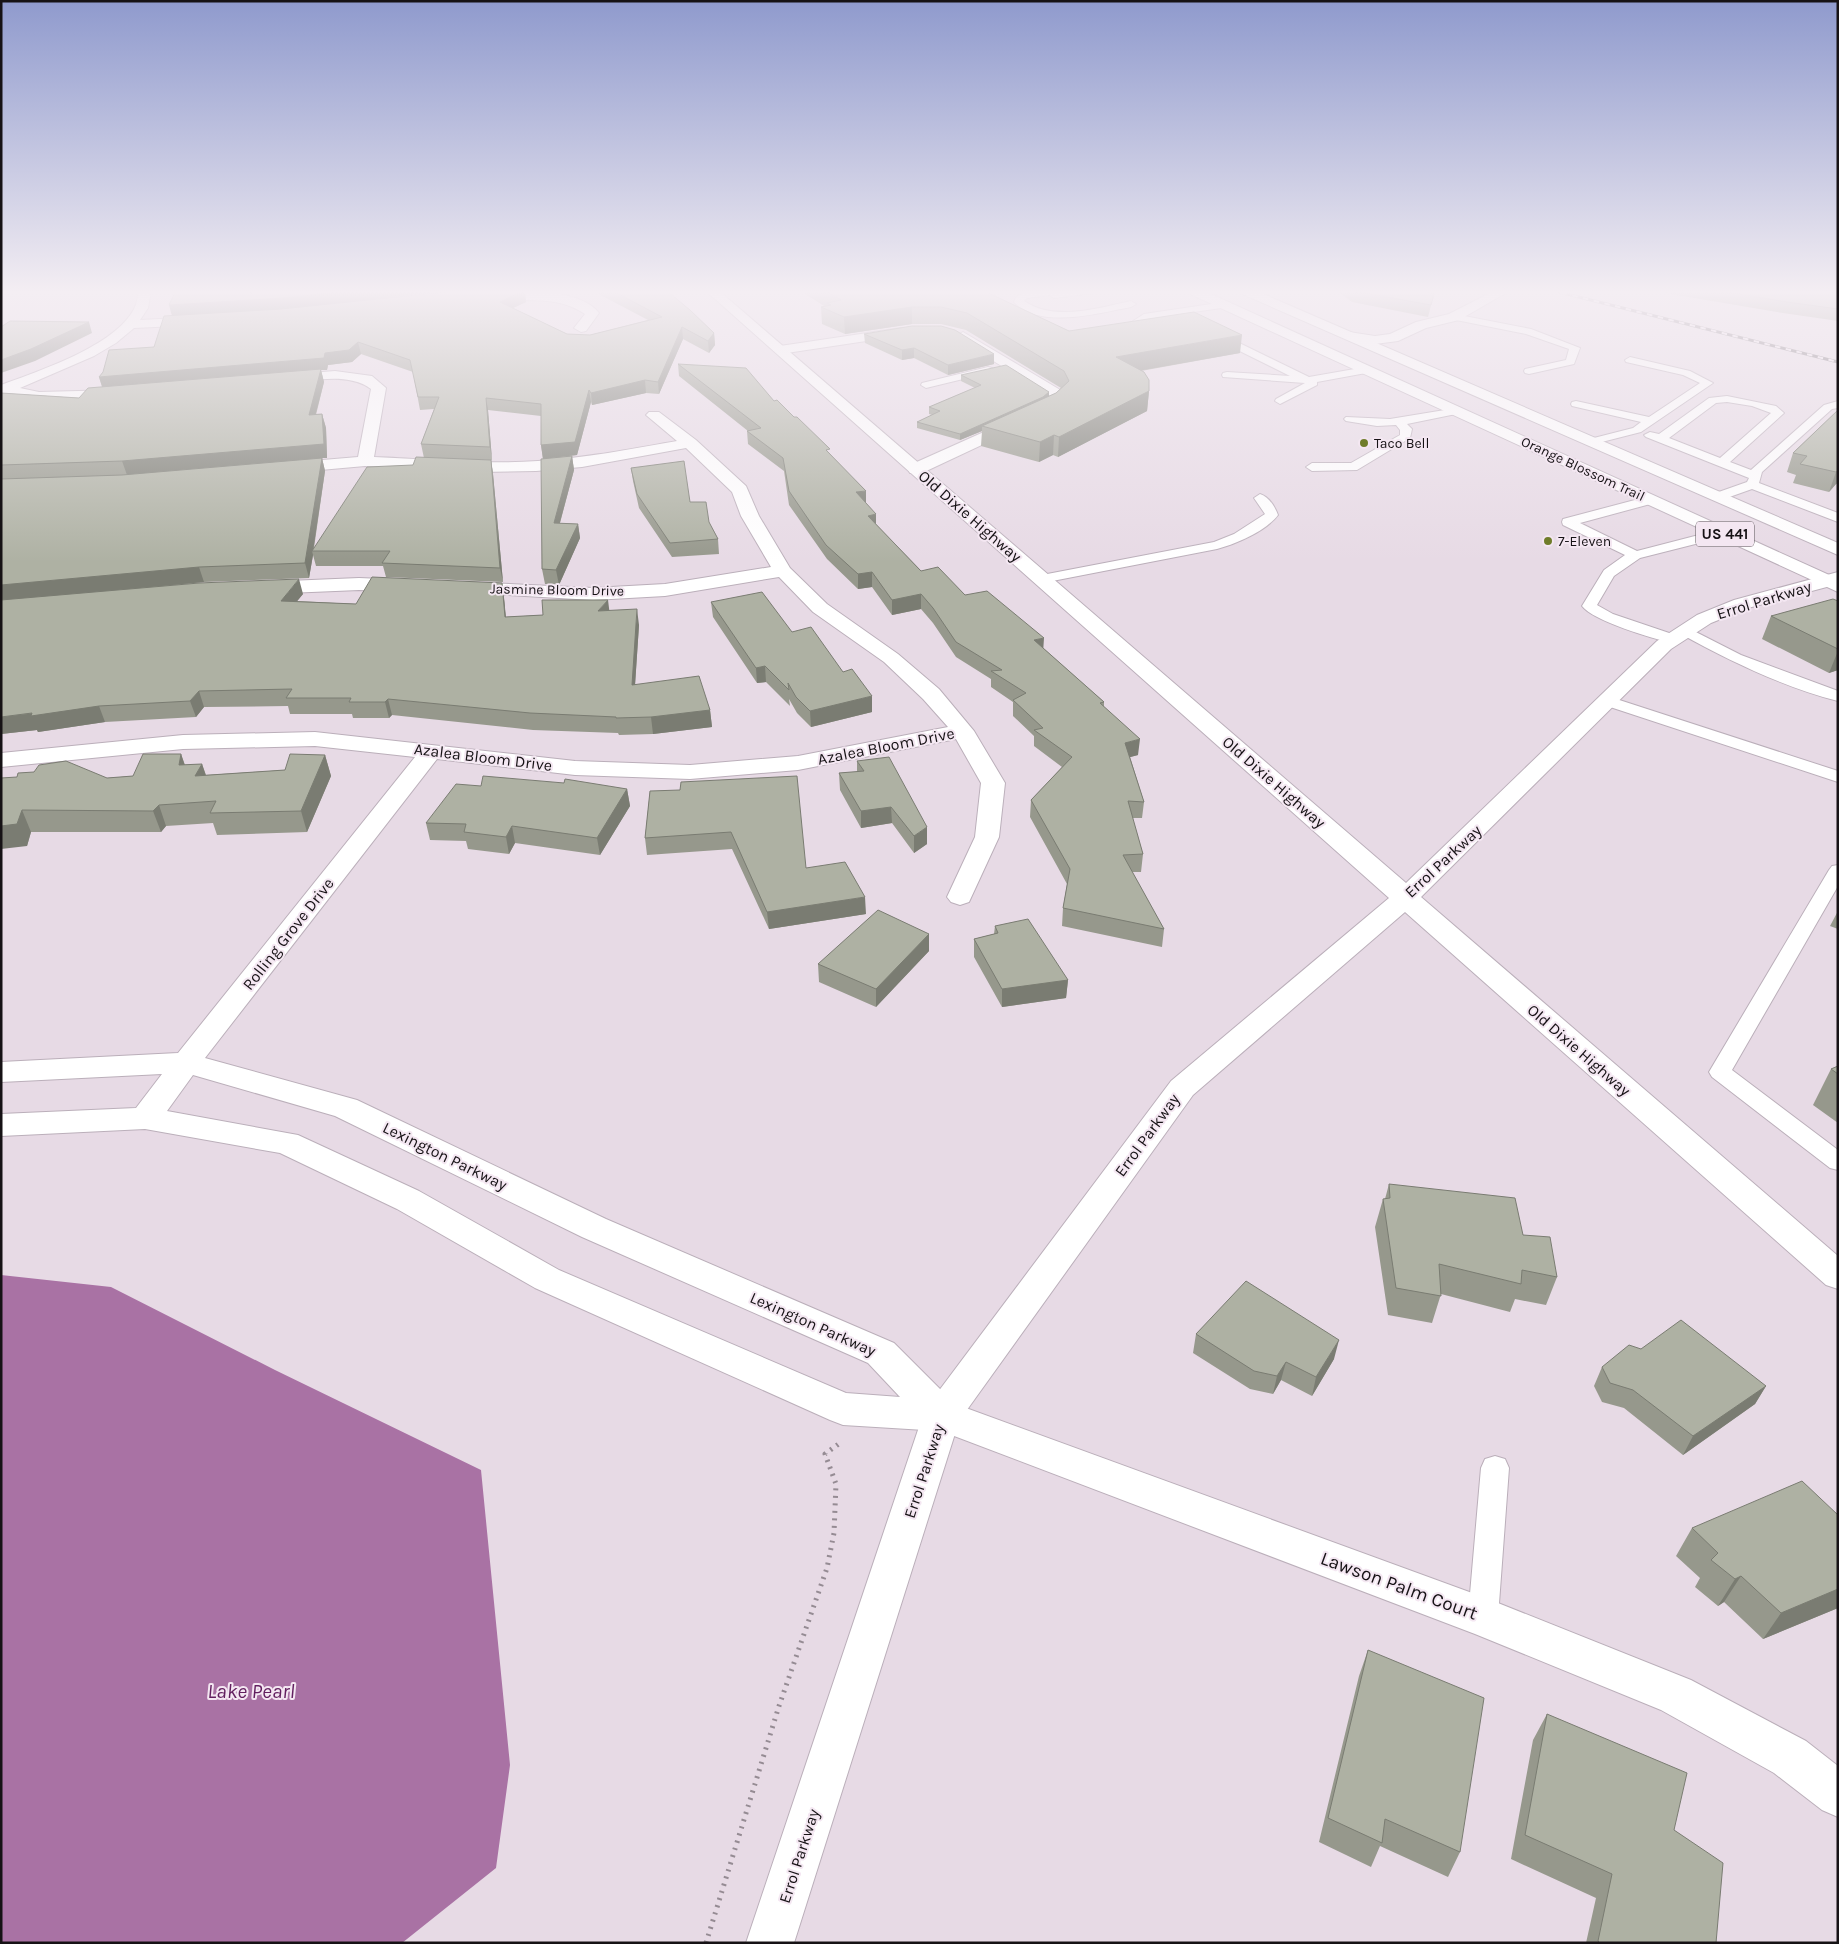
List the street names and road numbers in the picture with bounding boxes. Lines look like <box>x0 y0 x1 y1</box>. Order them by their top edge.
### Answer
street label: Orange Blossom Trail <box>1518 433 1648 505</box>
street label: Old Dixie Highway <box>915 466 1026 566</box>
road number: US 441 <box>1696 522 1754 546</box>
street label: Errol Parkway <box>1714 576 1814 623</box>
street label: Jasmine Bloom Drive <box>490 580 624 600</box>
street label: Azalea Bloom Drive <box>816 723 956 769</box>
street label: Old Dixie Highway <box>1219 732 1330 832</box>
street label: Azalea Bloom Drive <box>413 739 553 775</box>
street label: Errol Parkway <box>1401 820 1486 901</box>
street label: Rolling Grove Drive <box>238 874 338 994</box>
street label: Old Dixie Highway <box>1524 1000 1635 1100</box>
street label: Errol Parkway <box>1111 1089 1184 1180</box>
street label: Lexington Parkway <box>380 1118 511 1195</box>
street label: Lexington Parkway <box>747 1288 879 1361</box>
street label: Errol Parkway <box>900 1421 948 1520</box>
street label: Lawson Palm Court <box>1317 1547 1481 1625</box>
street label: Errol Parkway <box>775 1806 823 1905</box>

